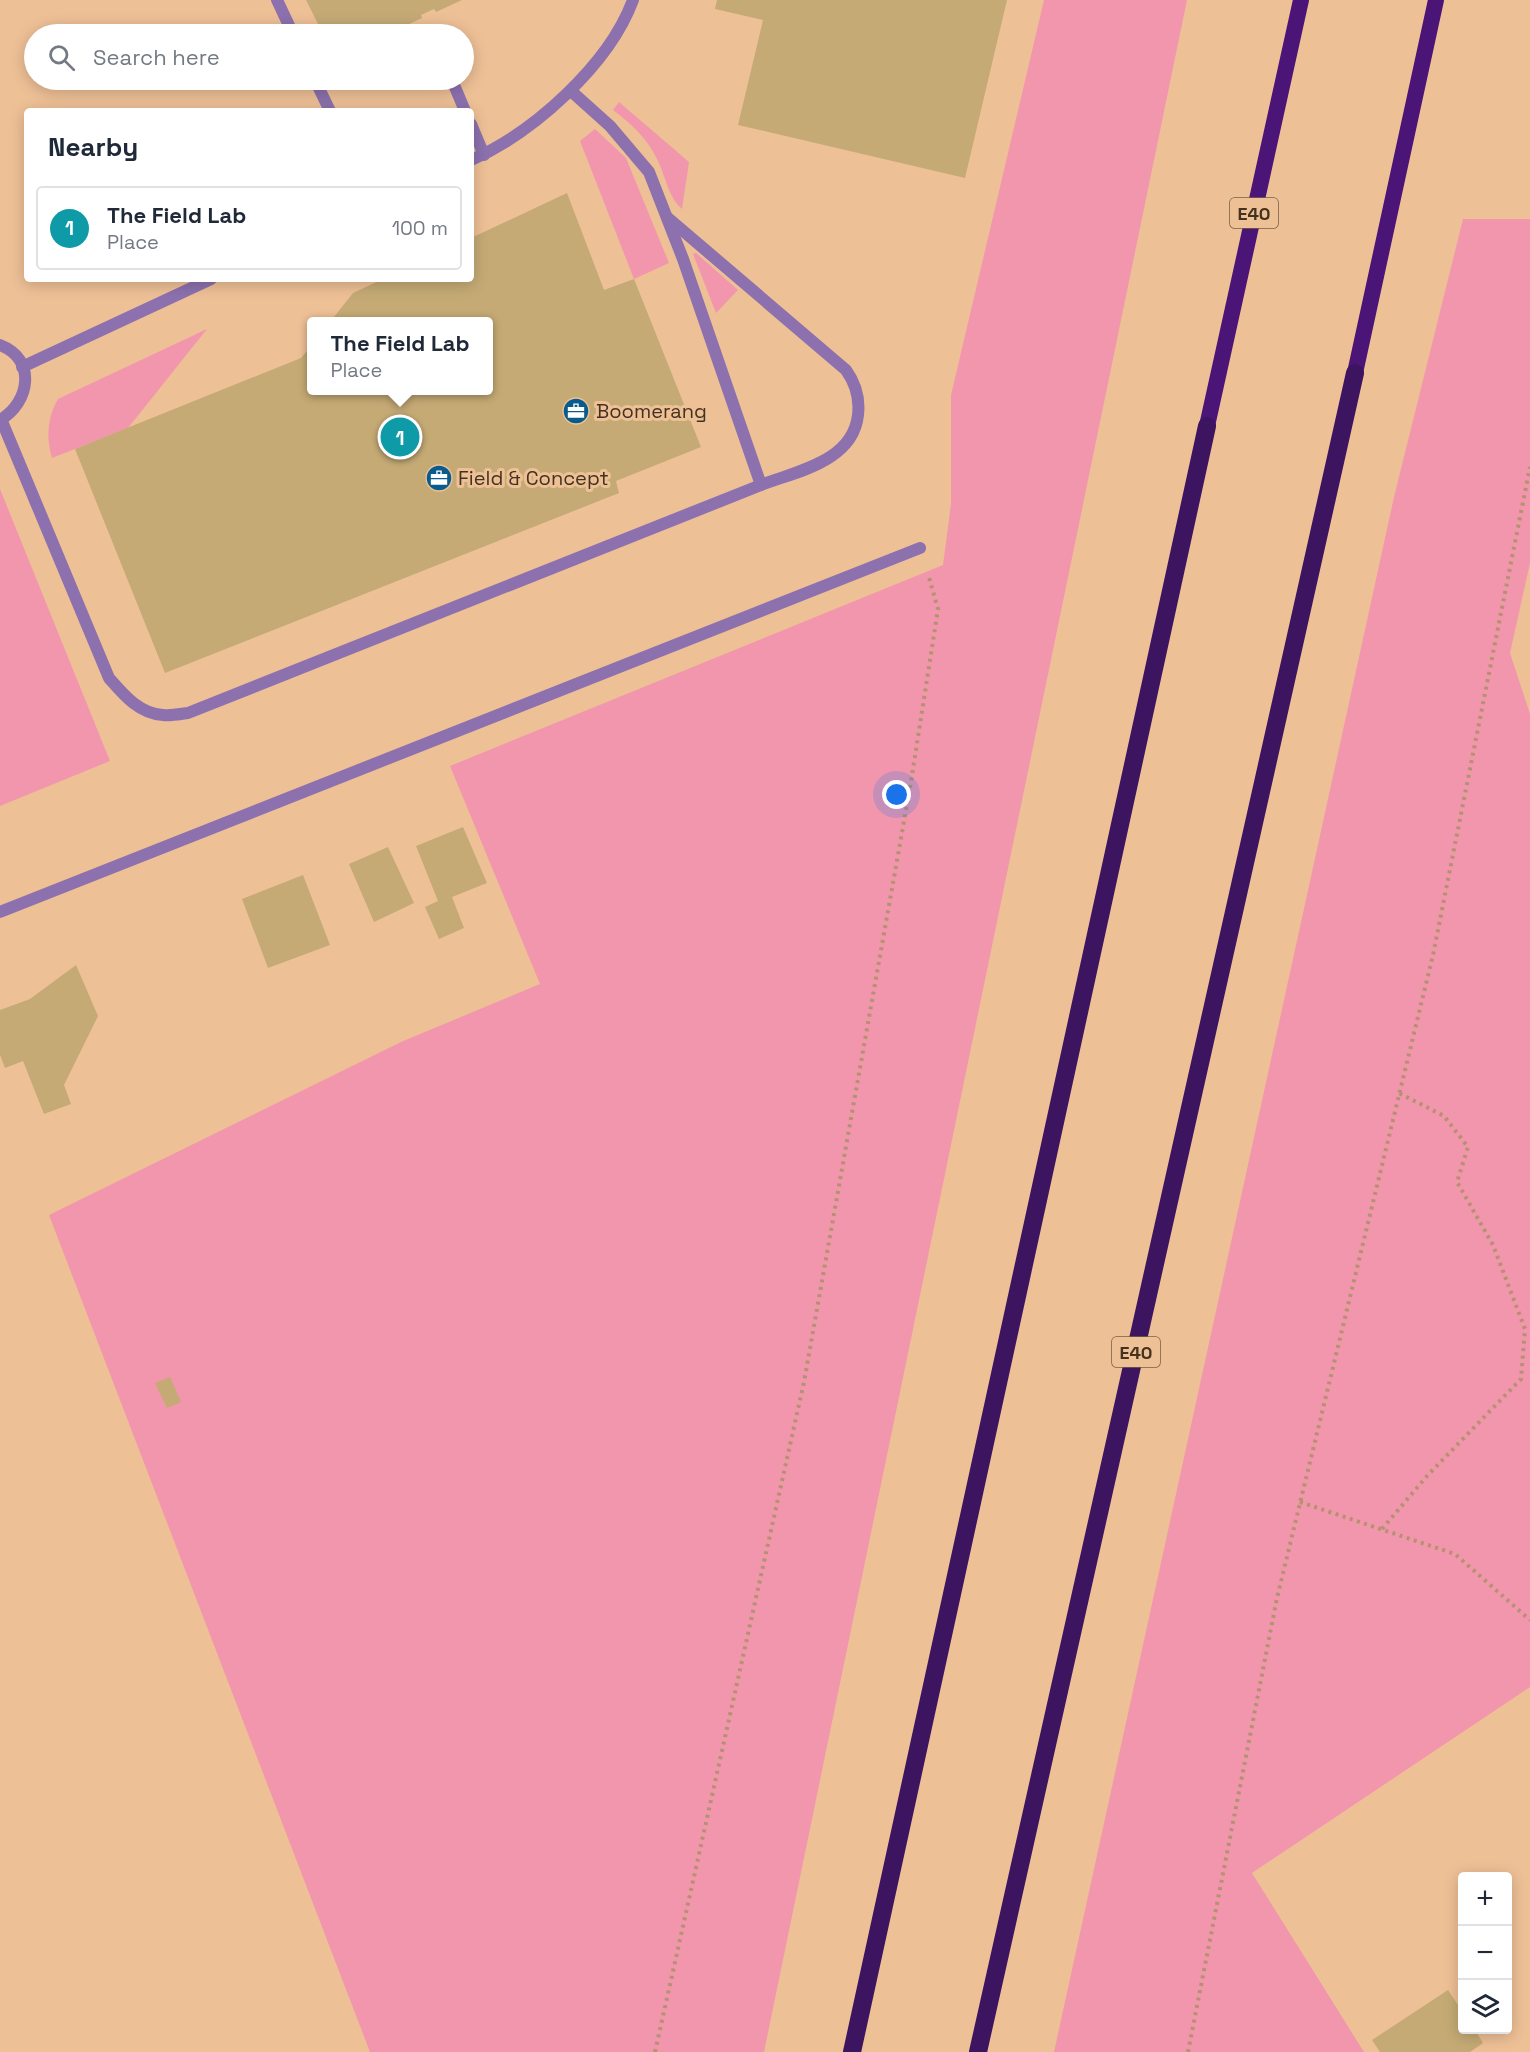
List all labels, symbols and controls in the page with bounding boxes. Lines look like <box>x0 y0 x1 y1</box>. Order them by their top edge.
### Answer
search box <box>24 24 474 90</box>
icon: search <box>45 41 78 74</box>
text: Search here <box>93 43 220 71</box>
text: Nearby <box>48 130 138 164</box>
road number: E40 <box>1230 198 1278 228</box>
text: The Field Lab <box>107 201 246 229</box>
text: 1 <box>65 215 74 241</box>
text: 100 m <box>392 215 448 241</box>
text: Place <box>107 229 159 255</box>
popup <box>307 317 493 395</box>
text: The Field Lab <box>330 329 470 357</box>
text: Place <box>330 357 382 383</box>
office icon: Boomerang <box>561 396 591 426</box>
place label: Boomerang <box>596 398 707 424</box>
pin: 1 <box>380 414 420 460</box>
office icon: Field & Concept <box>424 463 454 493</box>
place label: Field & Concept <box>458 465 609 491</box>
your location <box>882 780 911 809</box>
road number: E40 <box>1112 1337 1160 1367</box>
map controls <box>1458 1872 1512 2034</box>
button: + <box>1458 1872 1512 1926</box>
button: − <box>1458 1926 1512 1980</box>
button: layers <box>1458 1980 1512 2034</box>

